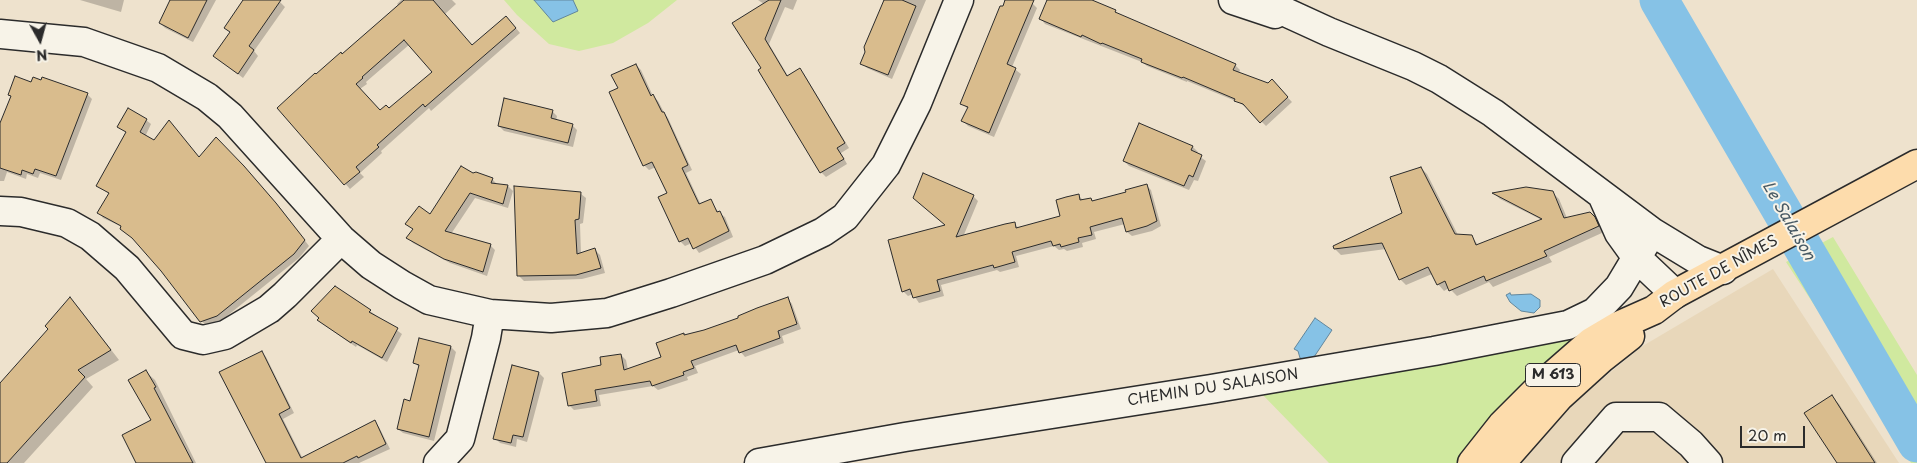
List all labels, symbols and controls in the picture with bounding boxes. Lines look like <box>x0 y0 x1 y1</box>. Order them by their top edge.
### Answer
north arrow <box>15 15 65 65</box>
text: N <box>35 44 49 66</box>
water label: Le Salaison <box>1758 178 1818 264</box>
street label: ROUTE DE NÎMES <box>1657 232 1781 312</box>
road number: M 613 <box>1526 364 1580 386</box>
street label: CHEMIN DU SALAISON <box>1126 366 1300 410</box>
scale bar <box>1742 416 1807 448</box>
text: 20 m <box>1748 423 1787 446</box>

